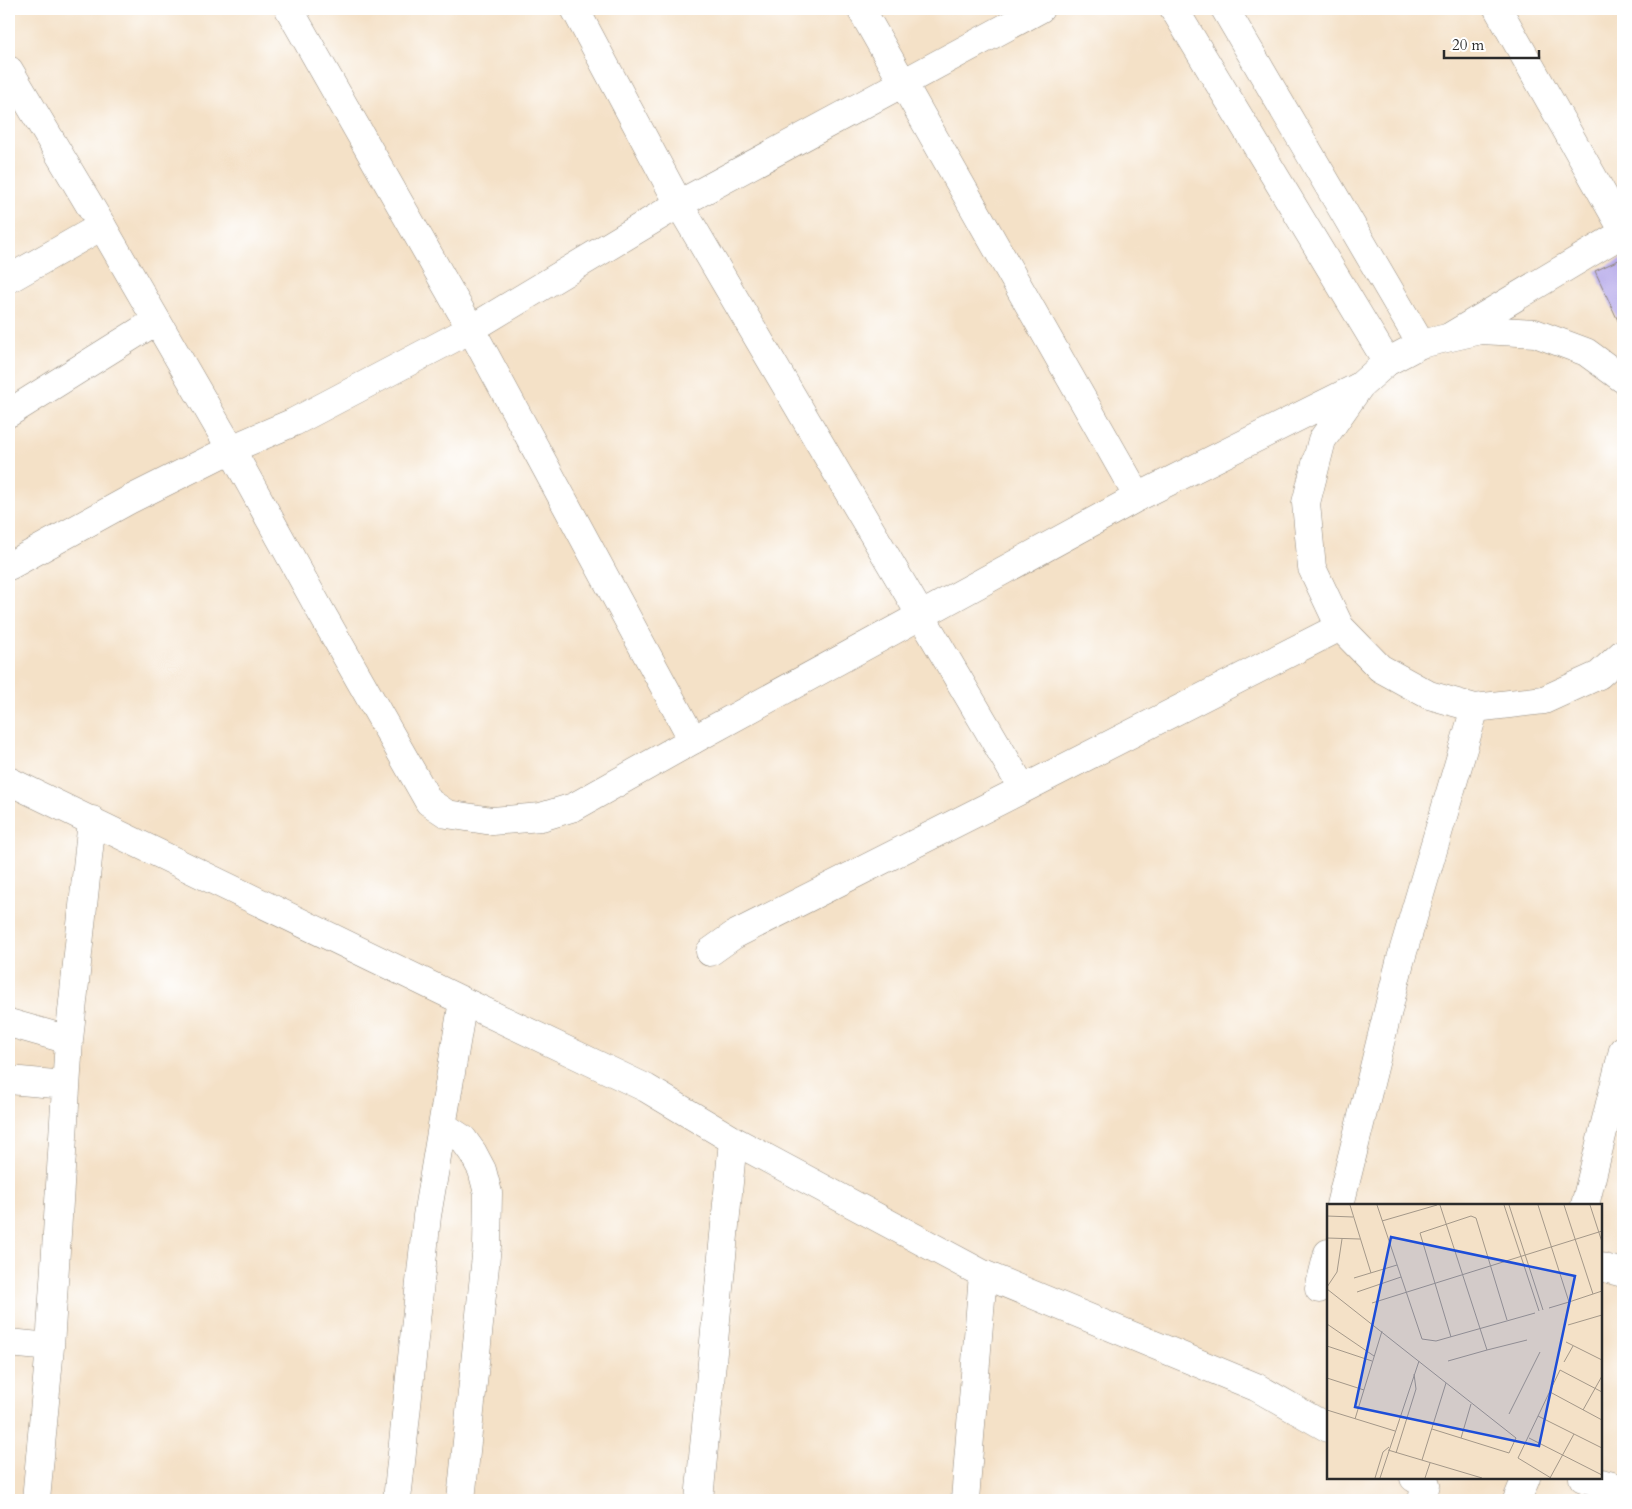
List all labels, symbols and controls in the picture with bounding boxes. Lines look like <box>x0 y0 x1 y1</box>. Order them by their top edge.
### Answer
scale bar <box>1444 28 1540 60</box>
text: 20 m <box>1452 35 1484 55</box>
inset map <box>1327 1204 1602 1479</box>

